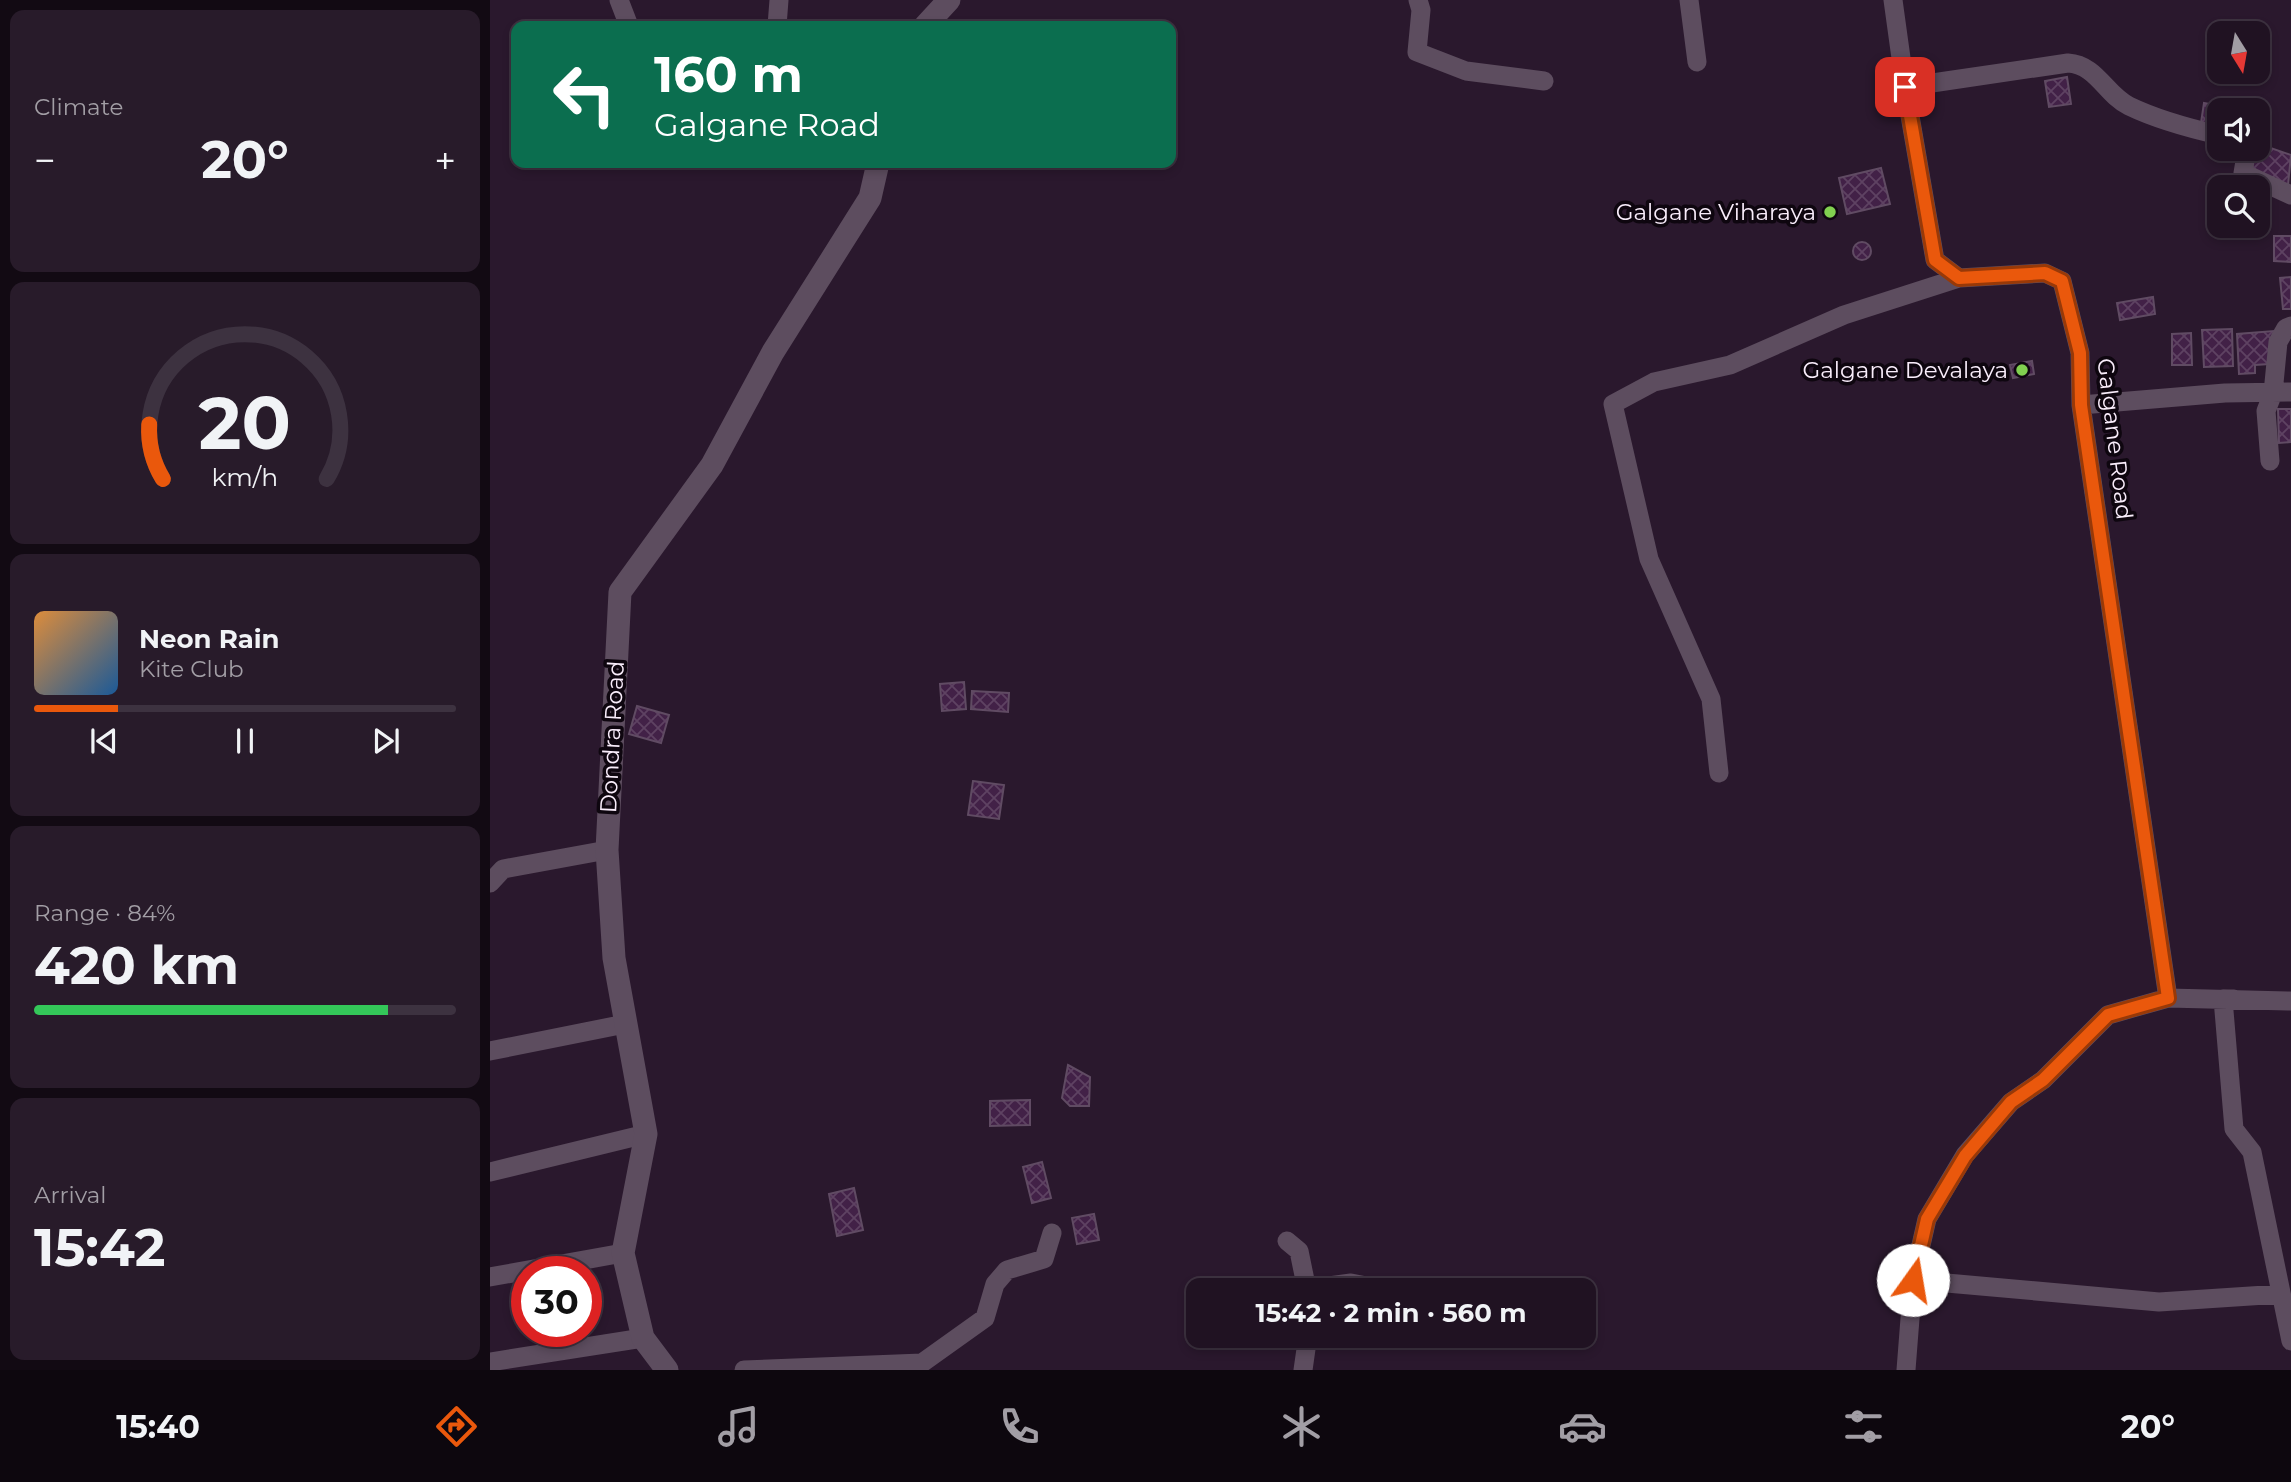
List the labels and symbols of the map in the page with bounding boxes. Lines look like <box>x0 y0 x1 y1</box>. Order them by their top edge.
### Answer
north arrow <box>2207 21 2270 84</box>
pin <box>1875 57 1935 117</box>
place label: Galgane Viharaya <box>1616 198 1816 226</box>
marker: Galgane Viharaya <box>1822 204 1838 220</box>
place label: Galgane Devalaya <box>1803 356 2008 384</box>
street label: Galgane Road <box>2091 357 2139 521</box>
marker: Galgane Devalaya <box>2014 362 2030 378</box>
street label: Dondra Road <box>594 660 630 814</box>
position arrow <box>1876 1243 1950 1317</box>
speed limit sign: 30 <box>511 1256 602 1347</box>

